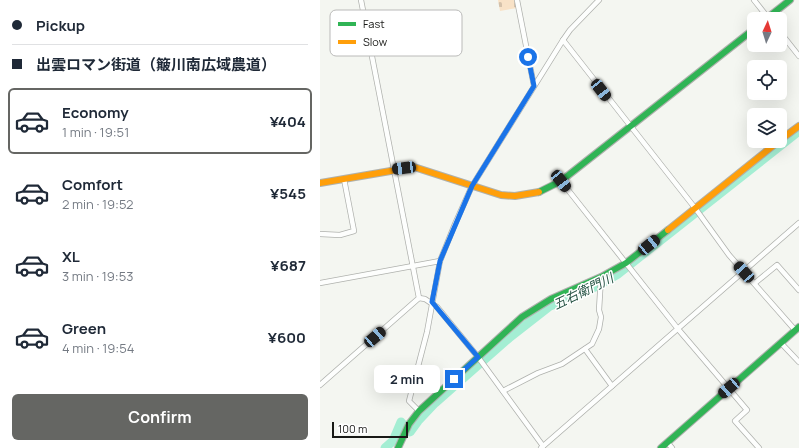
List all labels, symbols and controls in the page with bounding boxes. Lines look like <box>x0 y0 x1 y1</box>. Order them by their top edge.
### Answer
legend <box>330 10 462 56</box>
north arrow <box>747 12 787 52</box>
map controls <box>747 12 787 148</box>
text: Pickup <box>36 15 85 36</box>
text: Fast <box>363 16 385 31</box>
text: Slow <box>363 34 388 49</box>
route start <box>519 48 537 66</box>
text: 出雲ロマン街道（簸川南広域農道） <box>36 54 276 75</box>
button: locate <box>747 60 787 100</box>
car <box>589 77 613 103</box>
text: Economy <box>62 102 129 123</box>
icon: car <box>14 103 50 139</box>
button: layers <box>747 108 787 148</box>
text: ¥404 <box>270 111 306 132</box>
text: 1 min · 19:51 <box>62 123 129 141</box>
car <box>391 161 417 175</box>
car <box>549 168 573 194</box>
text: Comfort <box>62 174 123 195</box>
icon: car <box>14 175 50 211</box>
text: ¥545 <box>270 183 306 204</box>
text: 2 min · 19:52 <box>62 195 134 213</box>
car <box>636 233 662 257</box>
text: XL <box>62 246 80 267</box>
icon: car <box>14 247 50 283</box>
text: ¥687 <box>270 255 306 276</box>
car <box>732 259 756 285</box>
text: 3 min · 19:53 <box>62 267 133 285</box>
water label: 五右衛門川 <box>550 268 618 313</box>
text: Green <box>62 318 106 339</box>
icon: car <box>14 319 50 355</box>
car <box>362 325 388 349</box>
text: ¥600 <box>268 327 306 348</box>
text: 4 min · 19:54 <box>62 339 134 357</box>
callout: 2 min <box>374 365 440 393</box>
text: 2 min <box>390 370 424 388</box>
route end <box>445 370 463 388</box>
car <box>716 376 742 400</box>
button: Confirm <box>12 394 308 440</box>
scale bar <box>332 420 408 439</box>
text: 100 m <box>338 421 367 436</box>

